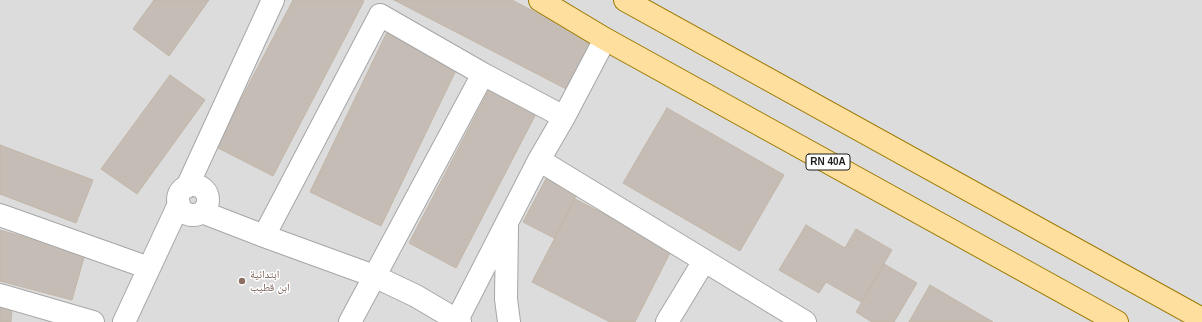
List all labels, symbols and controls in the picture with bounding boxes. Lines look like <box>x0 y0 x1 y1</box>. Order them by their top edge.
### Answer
road number: RN 40A <box>806 154 850 170</box>
place label: ابتدائية ابن قطيب <box>250 268 290 294</box>
marker: ابتدائية ابن قطيب <box>237 276 247 286</box>

